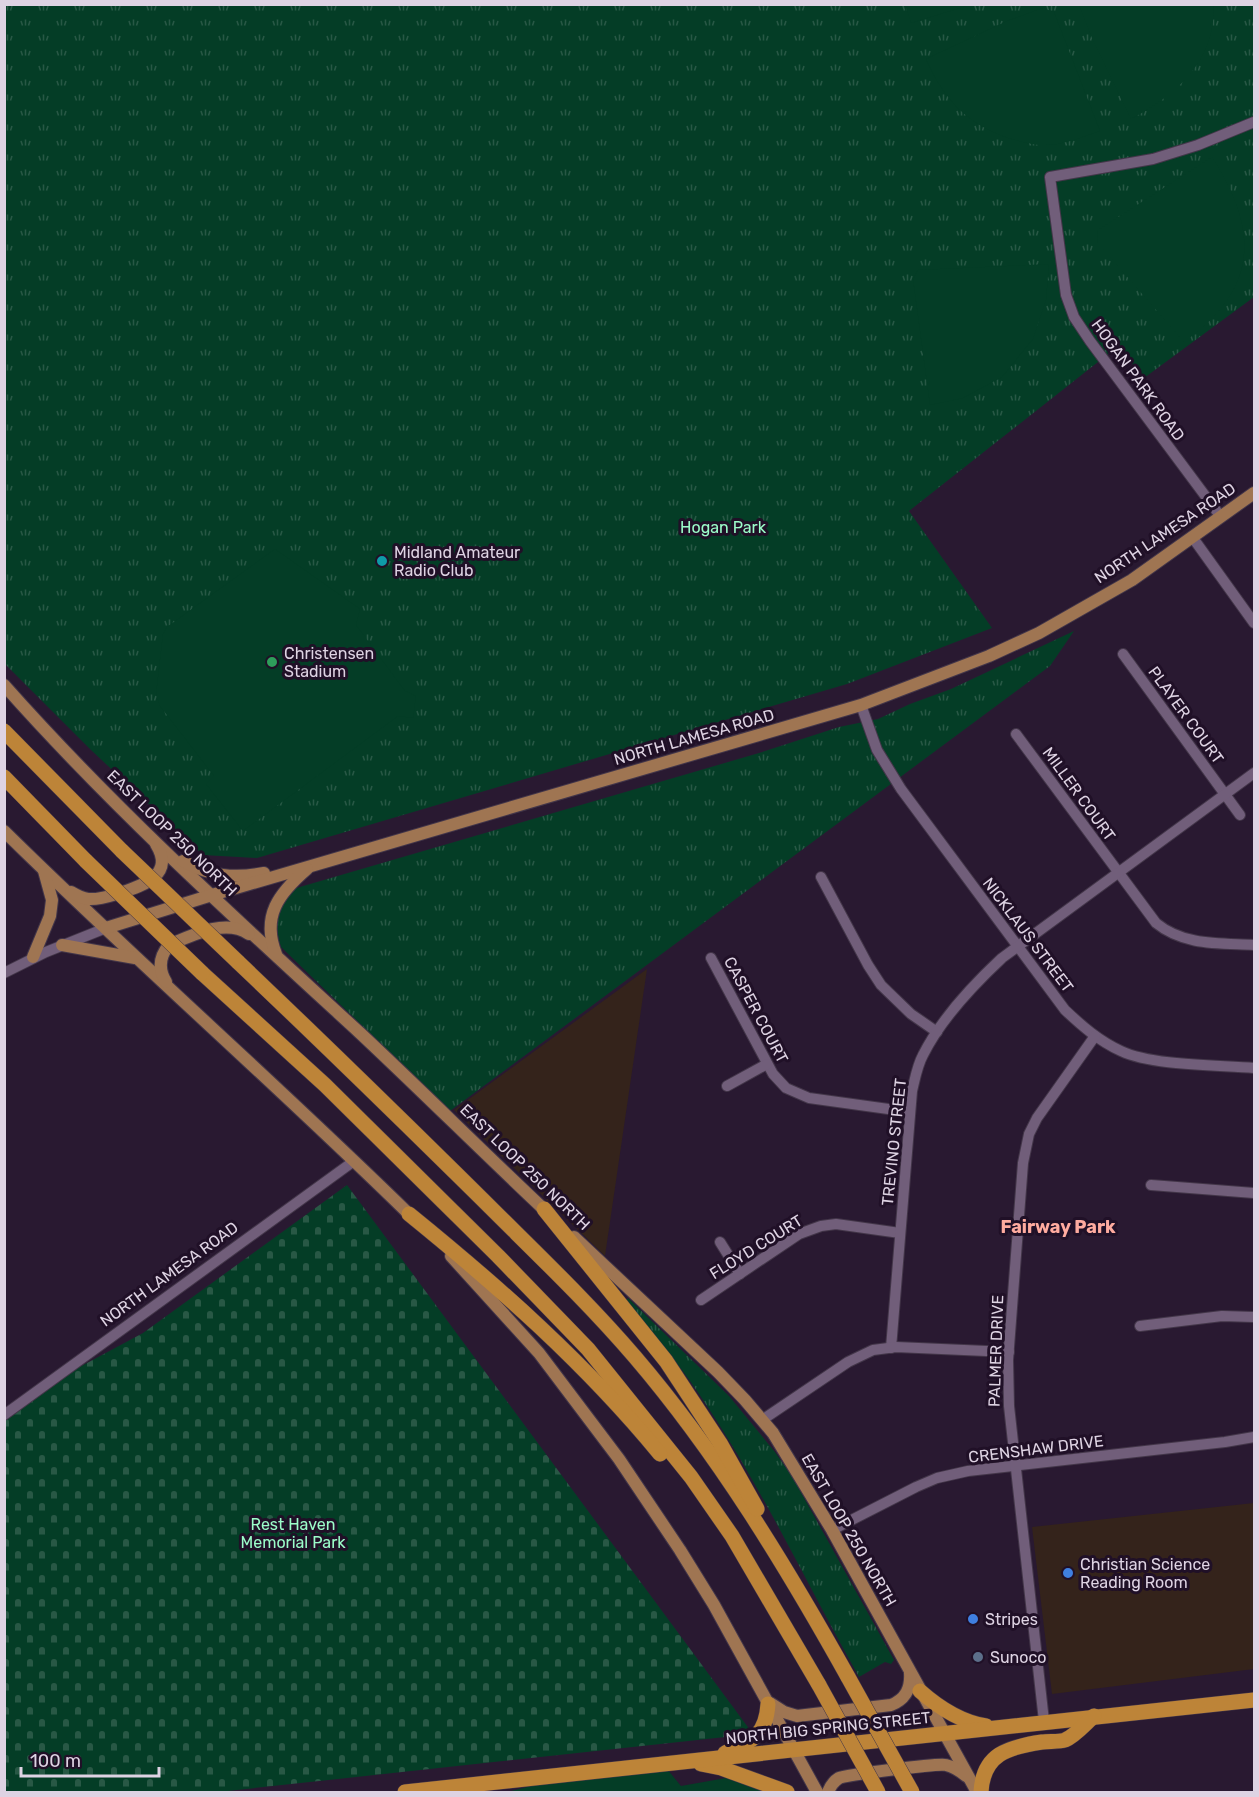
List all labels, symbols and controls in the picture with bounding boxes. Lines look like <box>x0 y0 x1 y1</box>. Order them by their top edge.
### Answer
street label: HOGAN PARK ROAD <box>1087 315 1189 445</box>
street label: NORTH LAMESA ROAD <box>1091 479 1239 587</box>
park label: Hogan Park <box>680 518 767 537</box>
place label: Midland Amateur Radio Club <box>394 543 520 580</box>
marker: Midland Amateur Radio Club <box>375 554 389 568</box>
place label: Christensen Stadium <box>284 644 374 681</box>
marker: Christensen Stadium <box>265 655 279 669</box>
street label: PLAYER COURT <box>1144 663 1228 767</box>
street label: NORTH LAMESA ROAD <box>612 705 776 769</box>
street label: MILLER COURT <box>1039 743 1119 845</box>
street label: EAST LOOP 250 NORTH <box>103 766 241 900</box>
street label: NICKLAUS STREET <box>979 874 1077 996</box>
street label: CASPER COURT <box>720 954 792 1066</box>
street label: TREVINO STREET <box>878 1077 910 1207</box>
street label: EAST LOOP 250 NORTH <box>456 1100 594 1234</box>
street label: FLOYD COURT <box>706 1211 806 1283</box>
district label: Fairway Park <box>1000 1216 1116 1238</box>
street label: NORTH LAMESA ROAD <box>96 1218 242 1330</box>
street label: PALMER DRIVE <box>985 1295 1007 1407</box>
street label: CRENSHAW DRIVE <box>967 1431 1105 1467</box>
street label: EAST LOOP 250 NORTH <box>797 1450 901 1610</box>
park label: Rest Haven Memorial Park <box>241 1515 346 1552</box>
place label: Christian Science Reading Room <box>1080 1555 1210 1592</box>
marker: Christian Science Reading Room <box>1061 1566 1075 1580</box>
place label: Stripes <box>985 1610 1038 1629</box>
marker: Stripes <box>966 1612 980 1626</box>
place label: Sunoco <box>990 1648 1046 1667</box>
marker: Sunoco <box>971 1650 985 1664</box>
street label: NORTH BIG SPRING STREET <box>725 1708 931 1748</box>
scale bar <box>21 1740 159 1778</box>
text: 100 m <box>30 1750 81 1772</box>

